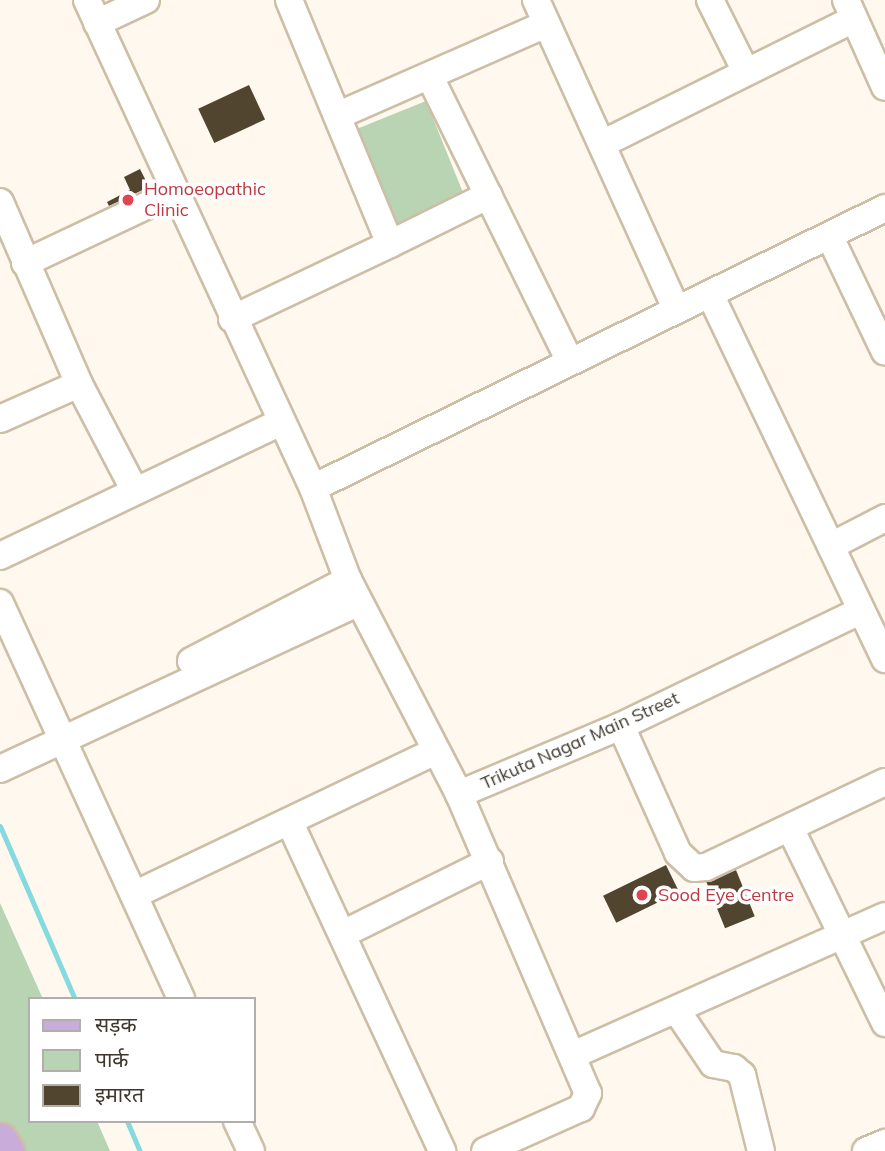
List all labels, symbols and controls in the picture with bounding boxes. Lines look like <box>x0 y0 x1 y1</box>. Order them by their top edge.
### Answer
place label: Homoeopathic Clinic <box>144 179 266 222</box>
marker: Homoeopathic Clinic <box>118 190 138 210</box>
street label: Trikuta Nagar Main Street <box>478 688 682 794</box>
place label: Sood Eye Centre <box>658 884 794 906</box>
marker: Sood Eye Centre <box>632 885 652 905</box>
legend <box>28 997 256 1123</box>
text: सड़क <box>95 1011 137 1037</box>
text: पार्क <box>95 1046 129 1072</box>
text: इमारत <box>95 1081 144 1107</box>

